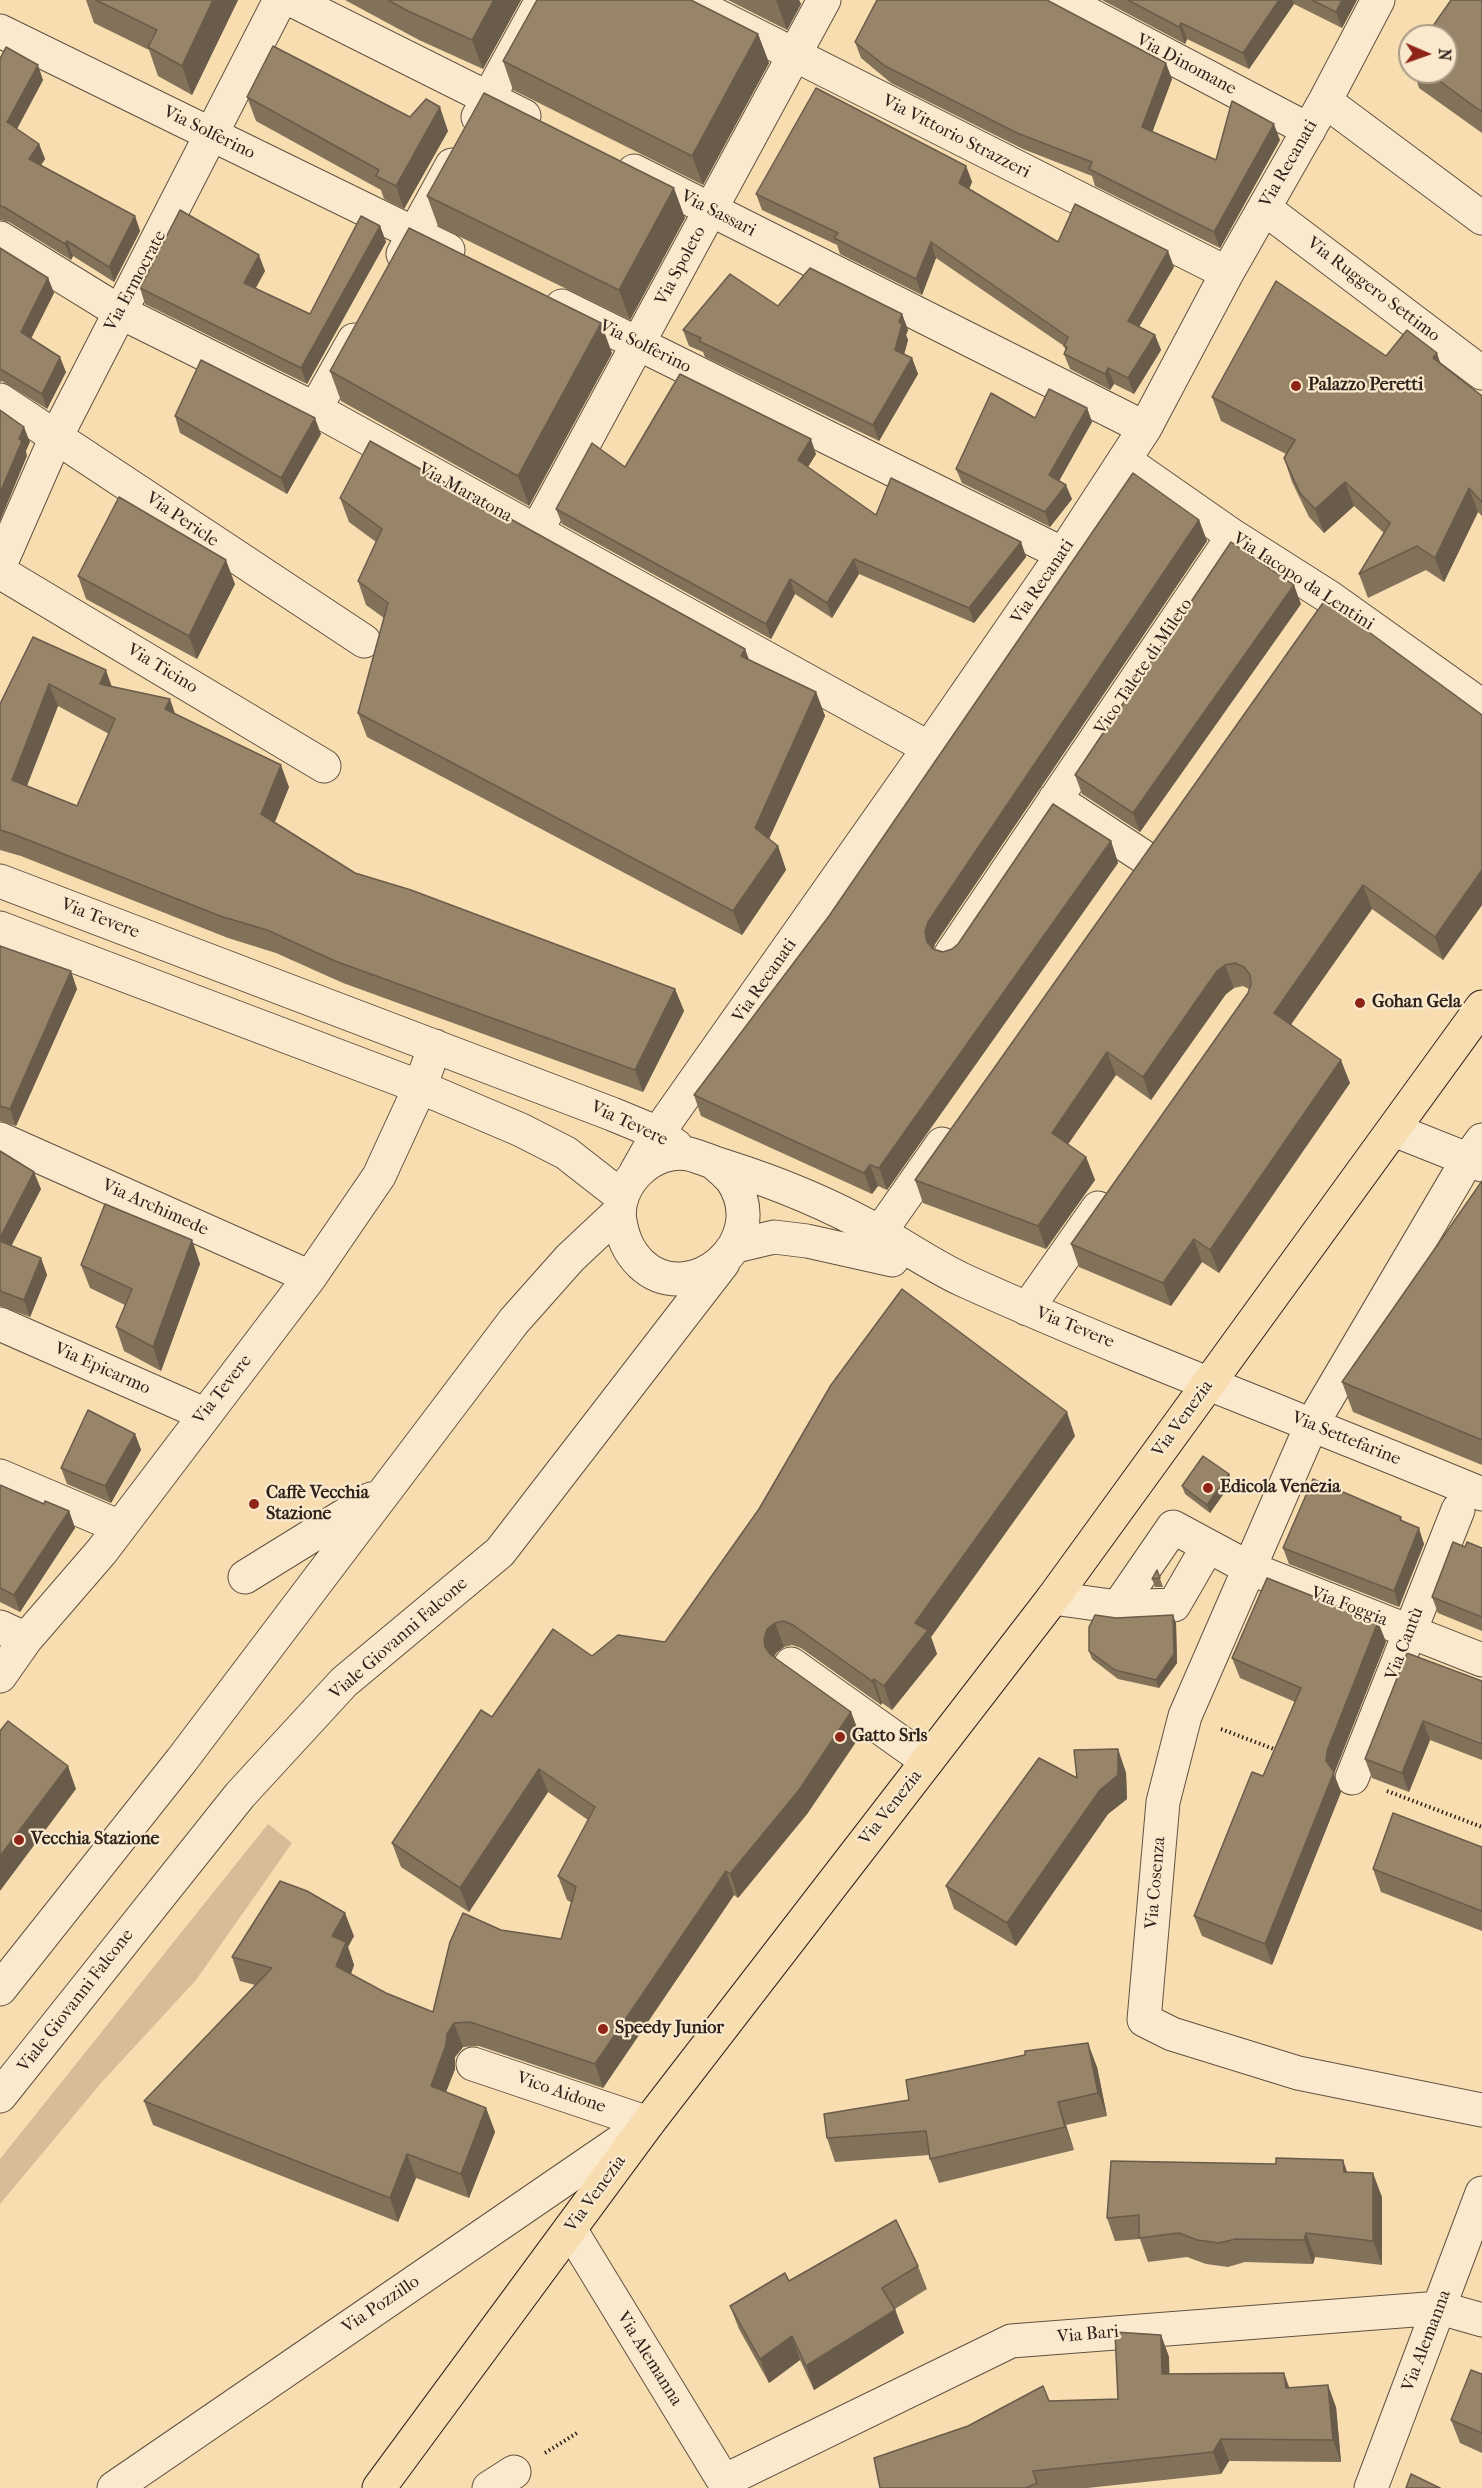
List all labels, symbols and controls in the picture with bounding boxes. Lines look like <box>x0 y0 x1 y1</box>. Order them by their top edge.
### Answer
north arrow <box>1398 24 1458 84</box>
street label: Via Dinomane <box>1132 30 1240 100</box>
text: N <box>1435 48 1454 61</box>
street label: Via Vittorio Strazzeri <box>878 90 1034 184</box>
street label: Via Solferino <box>160 101 258 165</box>
street label: Via Recanati <box>1255 116 1323 212</box>
street label: Via Sassari <box>677 186 759 242</box>
street label: Via Spoleto <box>651 223 711 309</box>
street label: Via Ermocrate <box>100 227 172 335</box>
street label: Via Ruggero Settimo <box>1302 233 1444 347</box>
street label: Via Solferino <box>596 315 694 379</box>
place label: Palazzo Peretti <box>1308 375 1423 397</box>
marker: Palazzo Peretti <box>1289 379 1303 393</box>
street label: Via Maratona <box>414 458 516 528</box>
street label: Via Pericle <box>142 488 222 552</box>
street label: Via Iacopo da Lentini <box>1228 528 1378 636</box>
street label: Via Recanati <box>1007 535 1079 629</box>
street label: Vico Talete di Mileto <box>1090 595 1198 739</box>
street label: Via Ticino <box>123 639 201 699</box>
street label: Via Tevere <box>58 894 142 944</box>
street label: Via Recanati <box>728 935 802 1027</box>
place label: Gohan Gela <box>1372 992 1461 1014</box>
marker: Gohan Gela <box>1353 996 1367 1010</box>
street label: Via Tevere <box>587 1097 671 1151</box>
street label: Via Archimede <box>98 1175 212 1241</box>
street label: Via Tevere <box>1033 1303 1117 1353</box>
street label: Via Epicarmo <box>51 1338 153 1400</box>
street label: Via Tevere <box>189 1351 257 1429</box>
street label: Via Venezia <box>1148 1376 1218 1462</box>
street label: Via Settefarine <box>1288 1407 1404 1471</box>
place label: Edicola Venezia <box>1220 1477 1341 1499</box>
marker: Edicola Venezia <box>1201 1481 1215 1495</box>
place label: Caffè Vecchia Stazione <box>266 1483 369 1526</box>
marker: Caffè Vecchia Stazione <box>247 1497 261 1511</box>
street label: Viale Giovanni Falcone <box>326 1573 472 1705</box>
street label: Via Foggia <box>1307 1582 1391 1632</box>
street label: Via Cantù <box>1381 1604 1429 1684</box>
place label: Gatto Srls <box>852 1726 927 1748</box>
marker: Gatto Srls <box>833 1730 847 1744</box>
street label: Via Venezia <box>855 1766 927 1850</box>
place label: Vecchia Stazione <box>31 1829 159 1851</box>
marker: Vecchia Stazione <box>12 1833 26 1847</box>
street label: Via Cosenza <box>1141 1836 1171 1930</box>
street label: Viale Giovanni Falcone <box>13 1925 139 2077</box>
place label: Speedy Junior <box>615 2018 724 2040</box>
marker: Speedy Junior <box>596 2022 610 2036</box>
street label: Vico Aidone <box>514 2068 608 2118</box>
street label: Via Venezia <box>561 2151 631 2237</box>
street label: Via Pozzillo <box>338 2271 424 2339</box>
street label: Via Alemanna <box>1398 2287 1456 2395</box>
street label: Via Alemanna <box>611 2308 687 2410</box>
street label: Via Bari <box>1056 2322 1120 2348</box>

